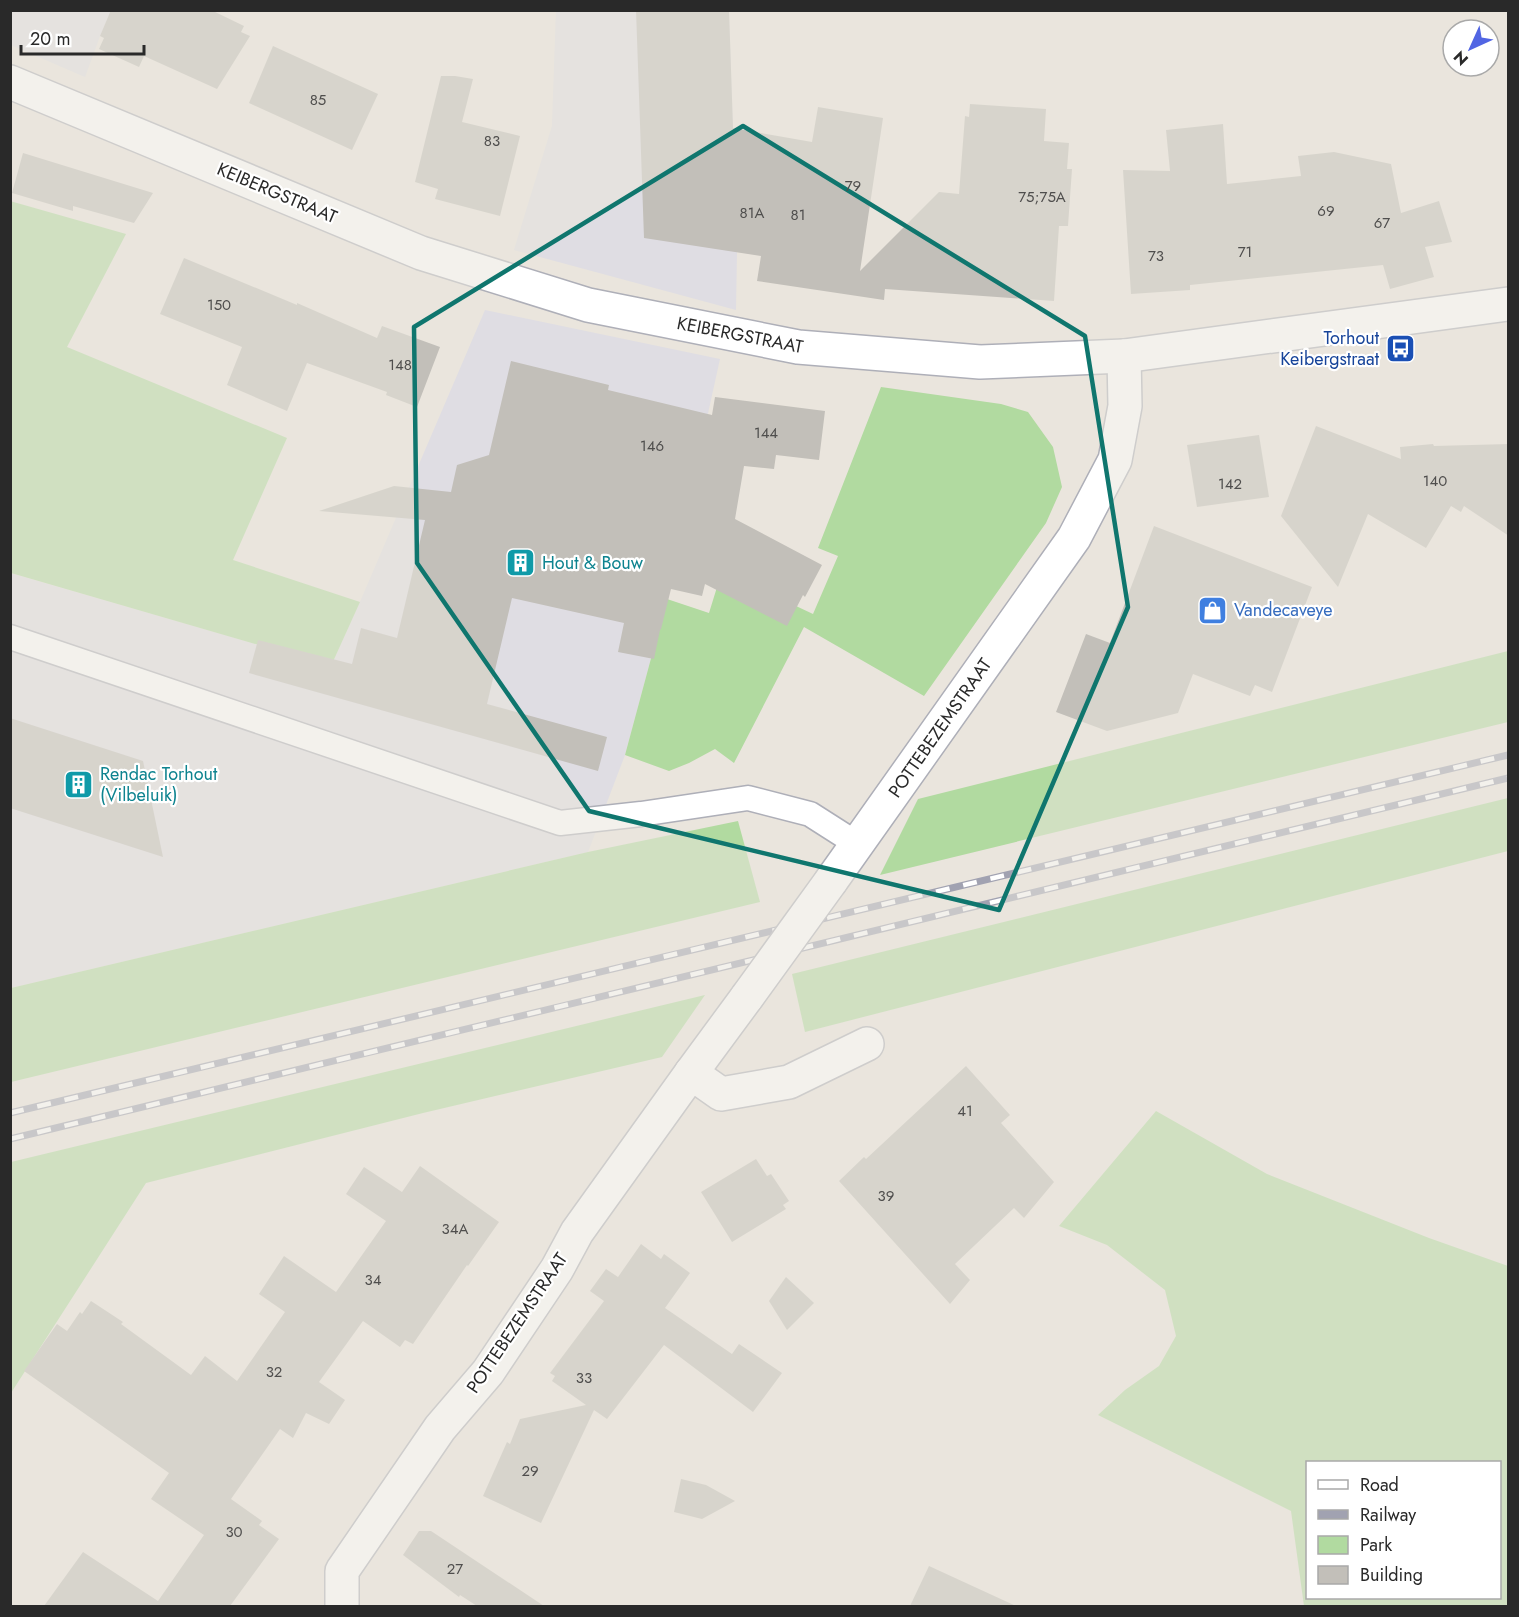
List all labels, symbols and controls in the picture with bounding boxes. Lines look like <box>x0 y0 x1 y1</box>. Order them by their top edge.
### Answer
scale bar <box>21 18 144 56</box>
north arrow <box>1441 18 1501 78</box>
text: 20 m <box>30 26 70 52</box>
text: N <box>1448 46 1473 71</box>
house number: 85 <box>310 89 326 111</box>
house number: 83 <box>484 130 500 152</box>
street label: KEIBERGSTRAAT <box>213 156 342 230</box>
house number: 79 <box>845 175 861 197</box>
house number: 75;75A <box>1018 186 1066 208</box>
house number: 69 <box>1317 200 1335 222</box>
house number: 81A <box>740 202 765 224</box>
house number: 81 <box>791 204 805 226</box>
house number: 67 <box>1374 212 1390 234</box>
house number: 71 <box>1238 241 1252 263</box>
house number: 73 <box>1148 245 1164 267</box>
house number: 150 <box>207 294 231 316</box>
street label: KEIBERGSTRAAT <box>675 310 806 360</box>
place label: Torhout Keibergstraat <box>1280 325 1380 372</box>
bus stop icon: Torhout Keibergstraat <box>1384 332 1416 364</box>
house number: 148 <box>388 354 412 376</box>
house number: 144 <box>754 422 778 444</box>
house number: 146 <box>640 435 664 457</box>
house number: 140 <box>1423 470 1447 492</box>
house number: 142 <box>1218 473 1242 495</box>
building icon: Hout & Bouw <box>505 547 537 579</box>
place label: Hout & Bouw <box>542 550 644 576</box>
shop icon: Vandecaveye <box>1197 594 1229 626</box>
place label: Vandecaveye <box>1234 597 1332 623</box>
street label: POTTEBEZEMSTRAAT <box>882 653 998 803</box>
place label: Rendac Torhout (Vilbeluik) <box>100 761 218 808</box>
building icon: Rendac Torhout (Vilbeluik) <box>63 768 95 800</box>
house number: 41 <box>957 1100 973 1122</box>
house number: 39 <box>878 1185 894 1207</box>
house number: 34A <box>442 1218 469 1240</box>
street label: POTTEBEZEMSTRAAT <box>460 1247 574 1399</box>
house number: 34 <box>365 1269 382 1291</box>
house number: 32 <box>266 1361 282 1383</box>
house number: 33 <box>576 1367 592 1389</box>
house number: 29 <box>521 1460 539 1482</box>
legend <box>1306 1461 1501 1599</box>
text: Road <box>1360 1472 1399 1498</box>
text: Railway <box>1360 1502 1416 1528</box>
house number: 30 <box>225 1521 243 1543</box>
text: Park <box>1360 1532 1392 1558</box>
house number: 27 <box>447 1558 463 1580</box>
text: Building <box>1360 1562 1423 1588</box>

